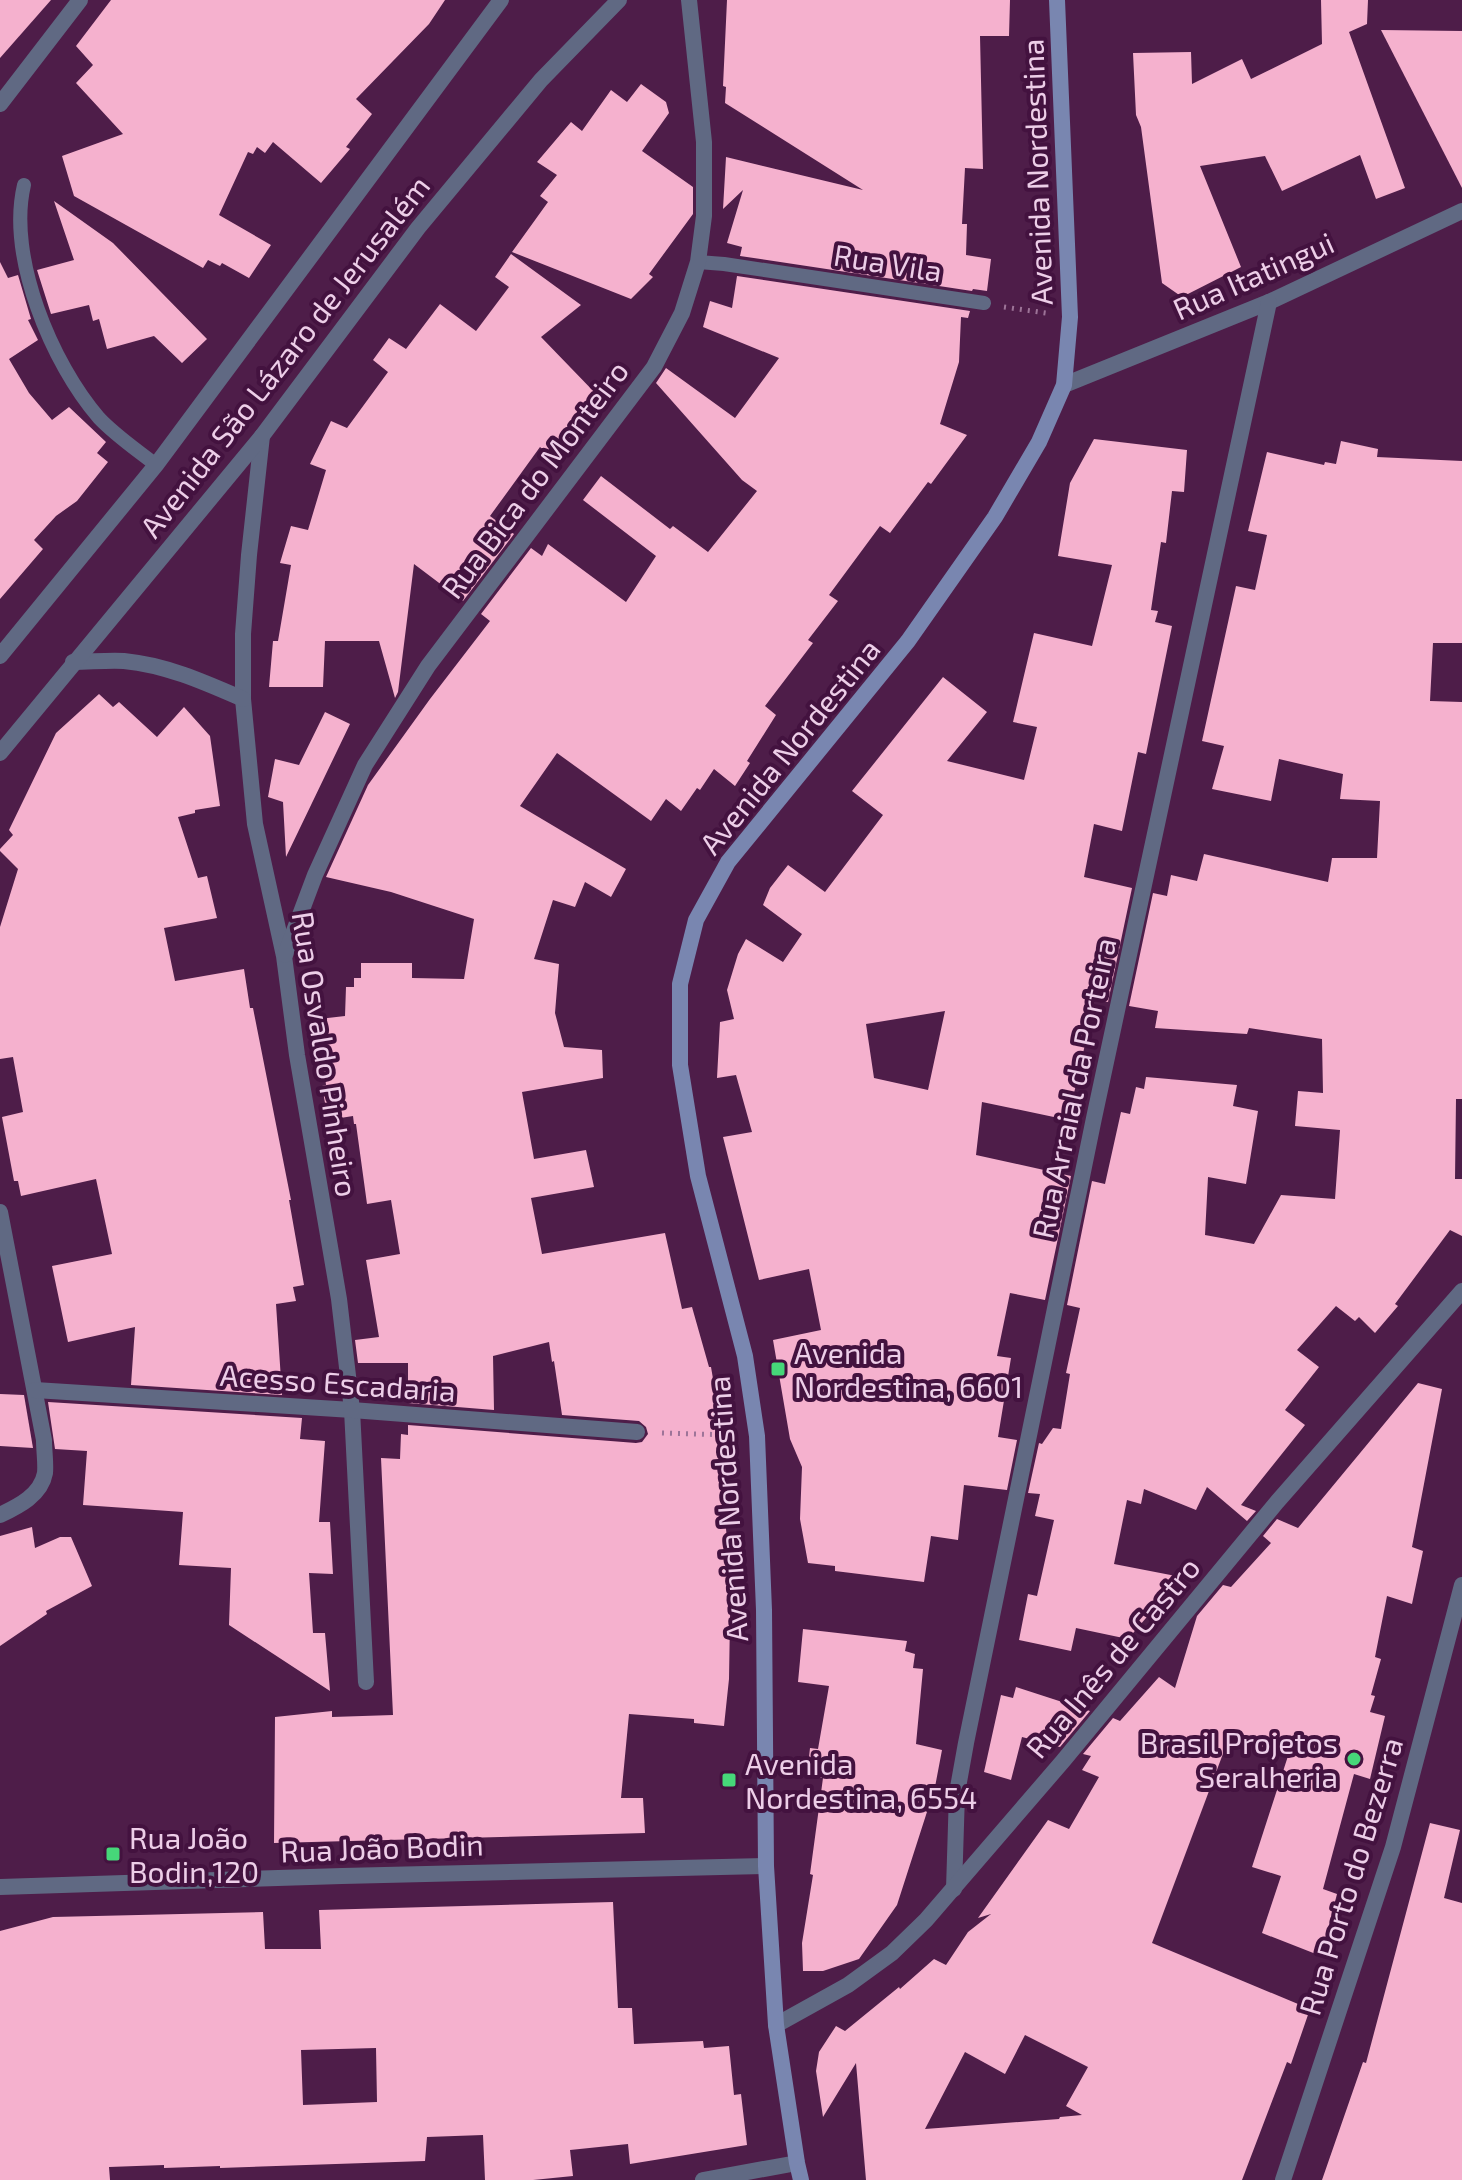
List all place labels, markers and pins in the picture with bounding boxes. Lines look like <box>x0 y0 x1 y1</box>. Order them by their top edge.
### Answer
place label: Avenida Nordestina, 6601 <box>794 1334 1023 1404</box>
marker: Avenida Nordestina, 6601 <box>769 1360 787 1378</box>
place label: Brasil Projetos Seralheria <box>1140 1724 1338 1794</box>
place label: Avenida Nordestina, 6554 <box>745 1745 978 1815</box>
marker: Brasil Projetos Seralheria <box>1345 1750 1363 1768</box>
marker: Avenida Nordestina, 6554 <box>720 1771 738 1789</box>
place label: Rua João Bodin,120 <box>129 1819 259 1889</box>
marker: Rua João Bodin,120 <box>104 1845 122 1863</box>

